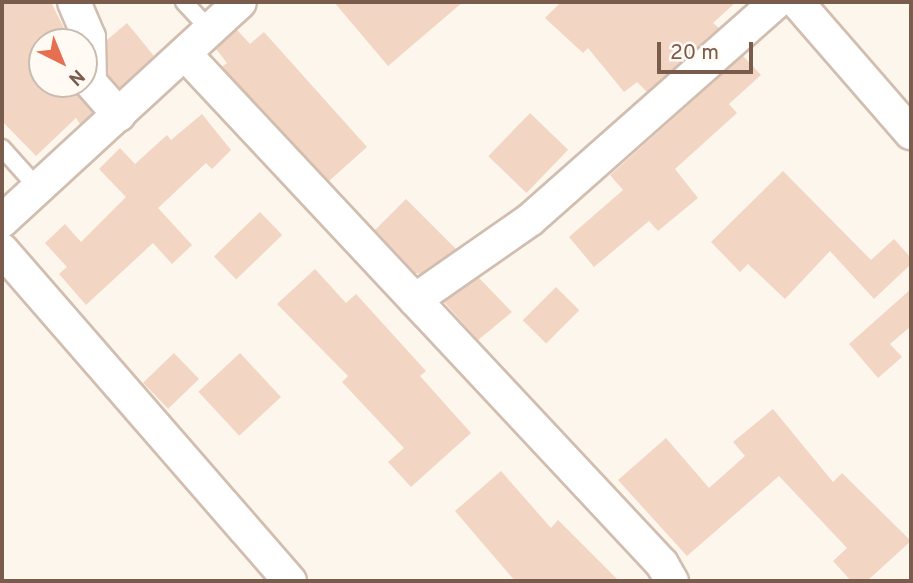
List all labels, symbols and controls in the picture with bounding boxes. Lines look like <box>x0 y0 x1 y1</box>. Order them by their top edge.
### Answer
north arrow <box>28 28 98 98</box>
scale bar <box>661 28 757 72</box>
text: 20 m <box>670 40 719 67</box>
text: N <box>63 63 89 90</box>

